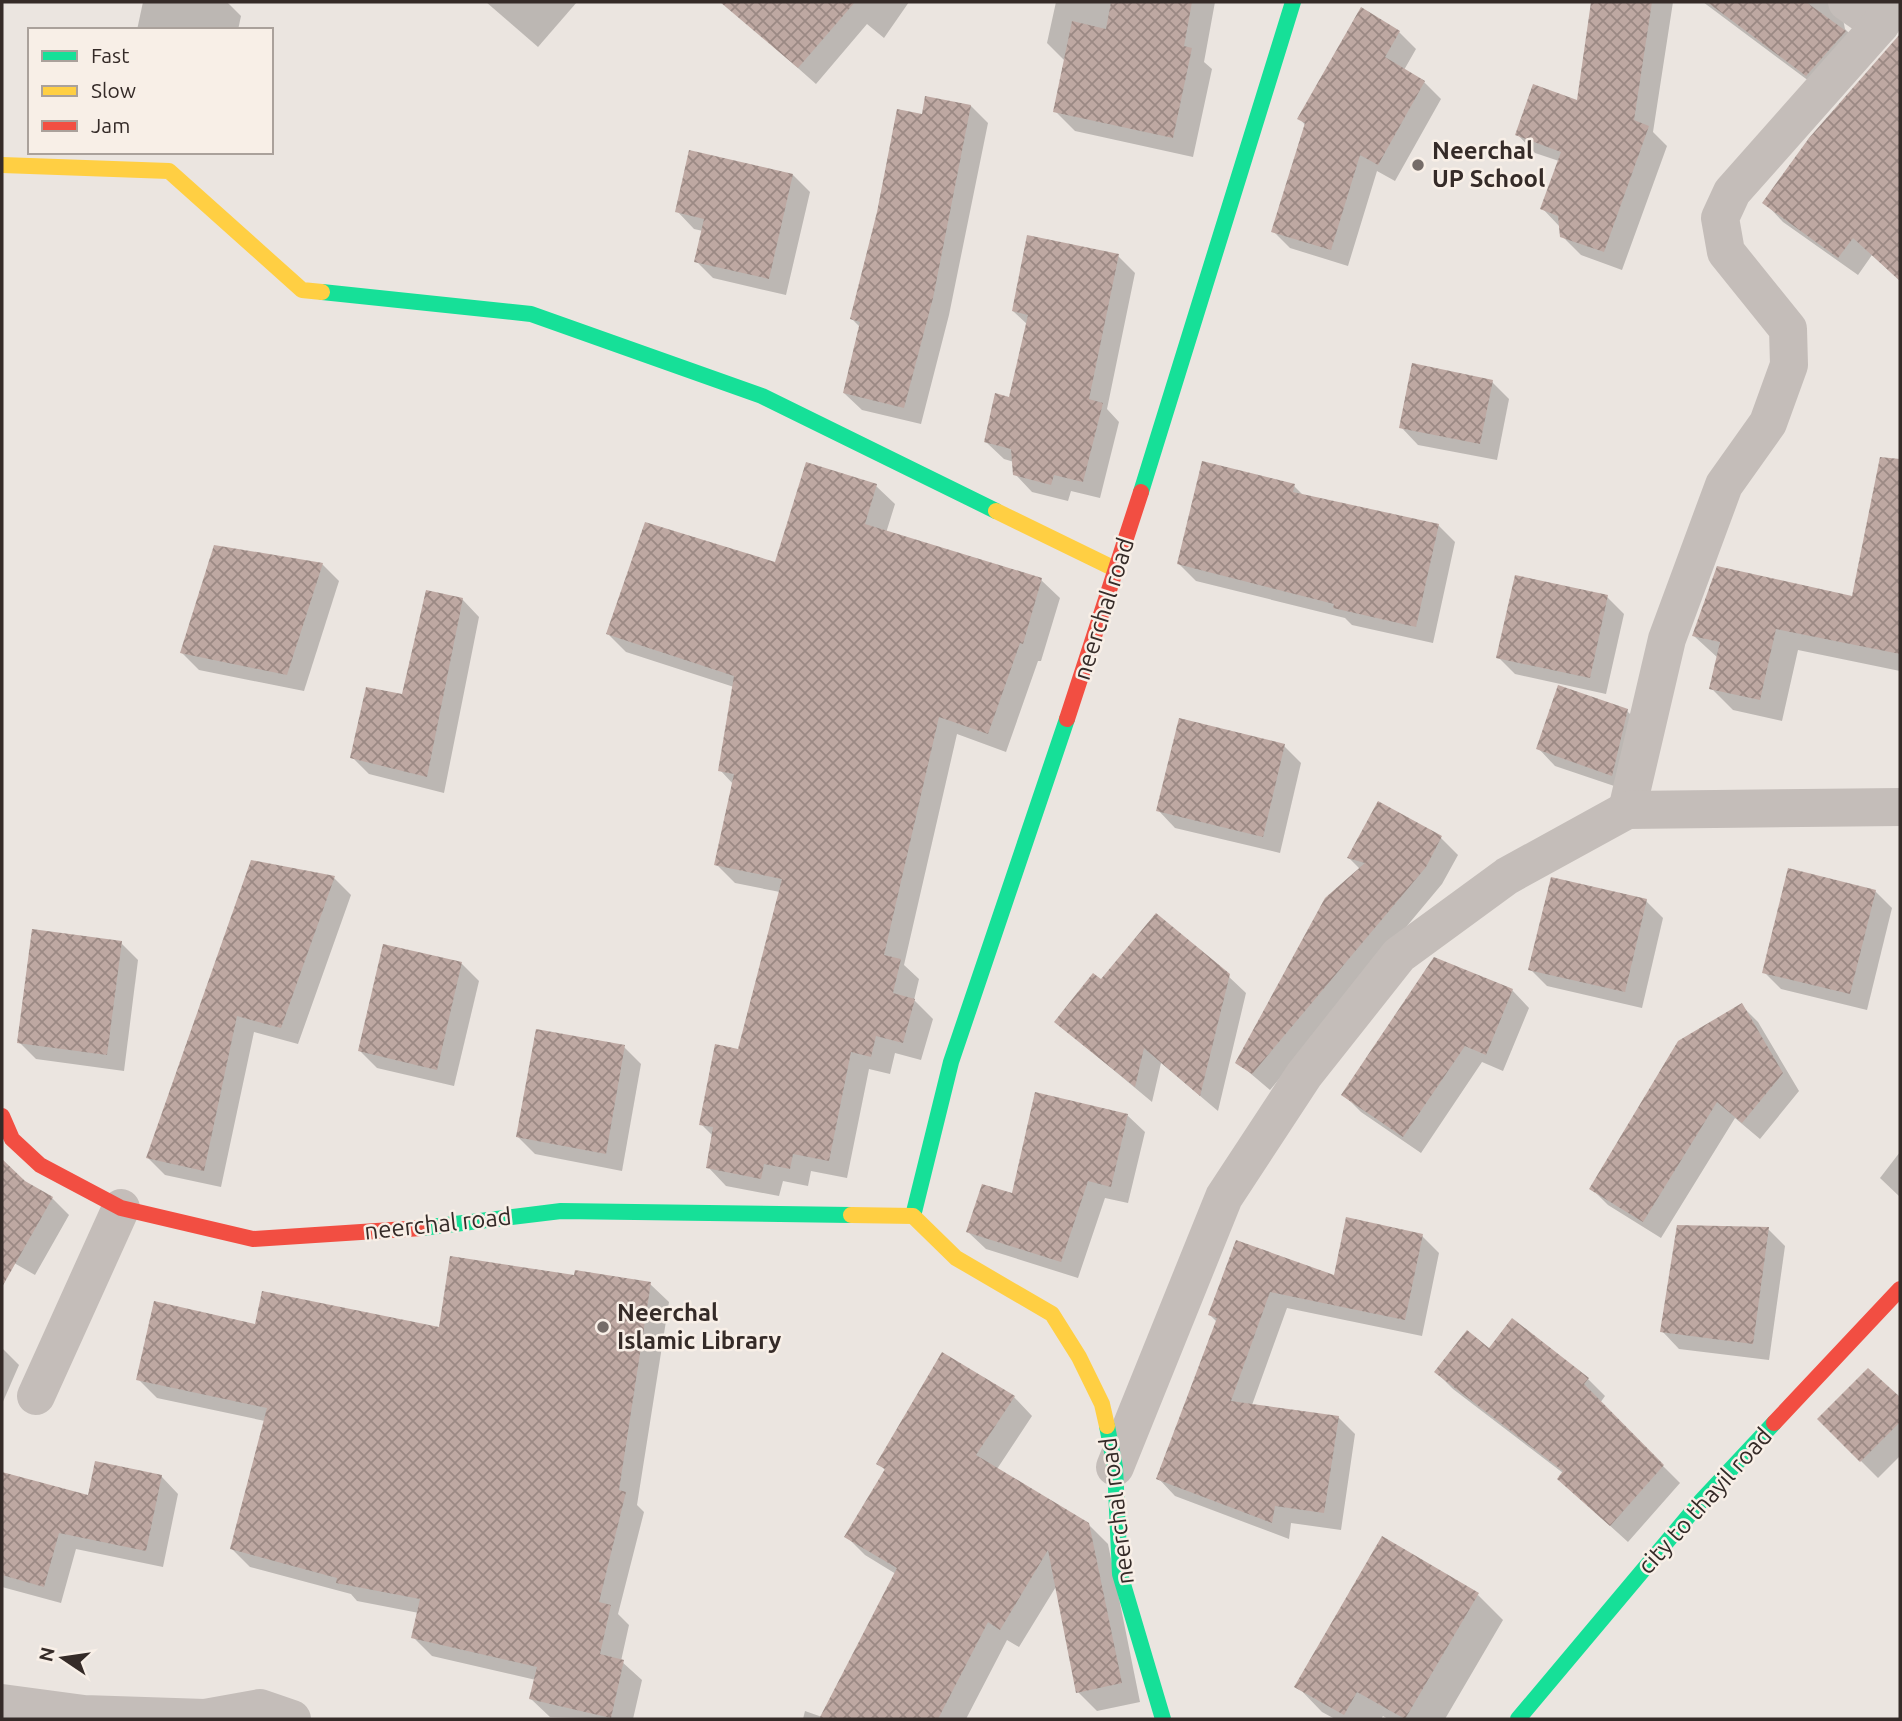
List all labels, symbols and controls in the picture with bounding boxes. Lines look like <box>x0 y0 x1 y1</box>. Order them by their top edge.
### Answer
legend <box>28 28 273 154</box>
text: Fast <box>91 43 129 67</box>
text: Slow <box>91 78 136 102</box>
text: Jam <box>91 113 130 137</box>
place label: Neerchal UP School <box>1432 137 1545 192</box>
marker: Neerchal UP School <box>1410 157 1426 173</box>
street label: neerchal road <box>1068 534 1139 683</box>
street label: neerchal road <box>363 1202 513 1245</box>
place label: Neerchal Islamic Library <box>617 1299 781 1354</box>
marker: Neerchal Islamic Library <box>595 1319 611 1335</box>
street label: city to thayil road <box>1632 1422 1777 1579</box>
street label: neerchal road <box>1094 1436 1139 1586</box>
north arrow <box>28 1623 98 1693</box>
text: N <box>34 1645 59 1664</box>

